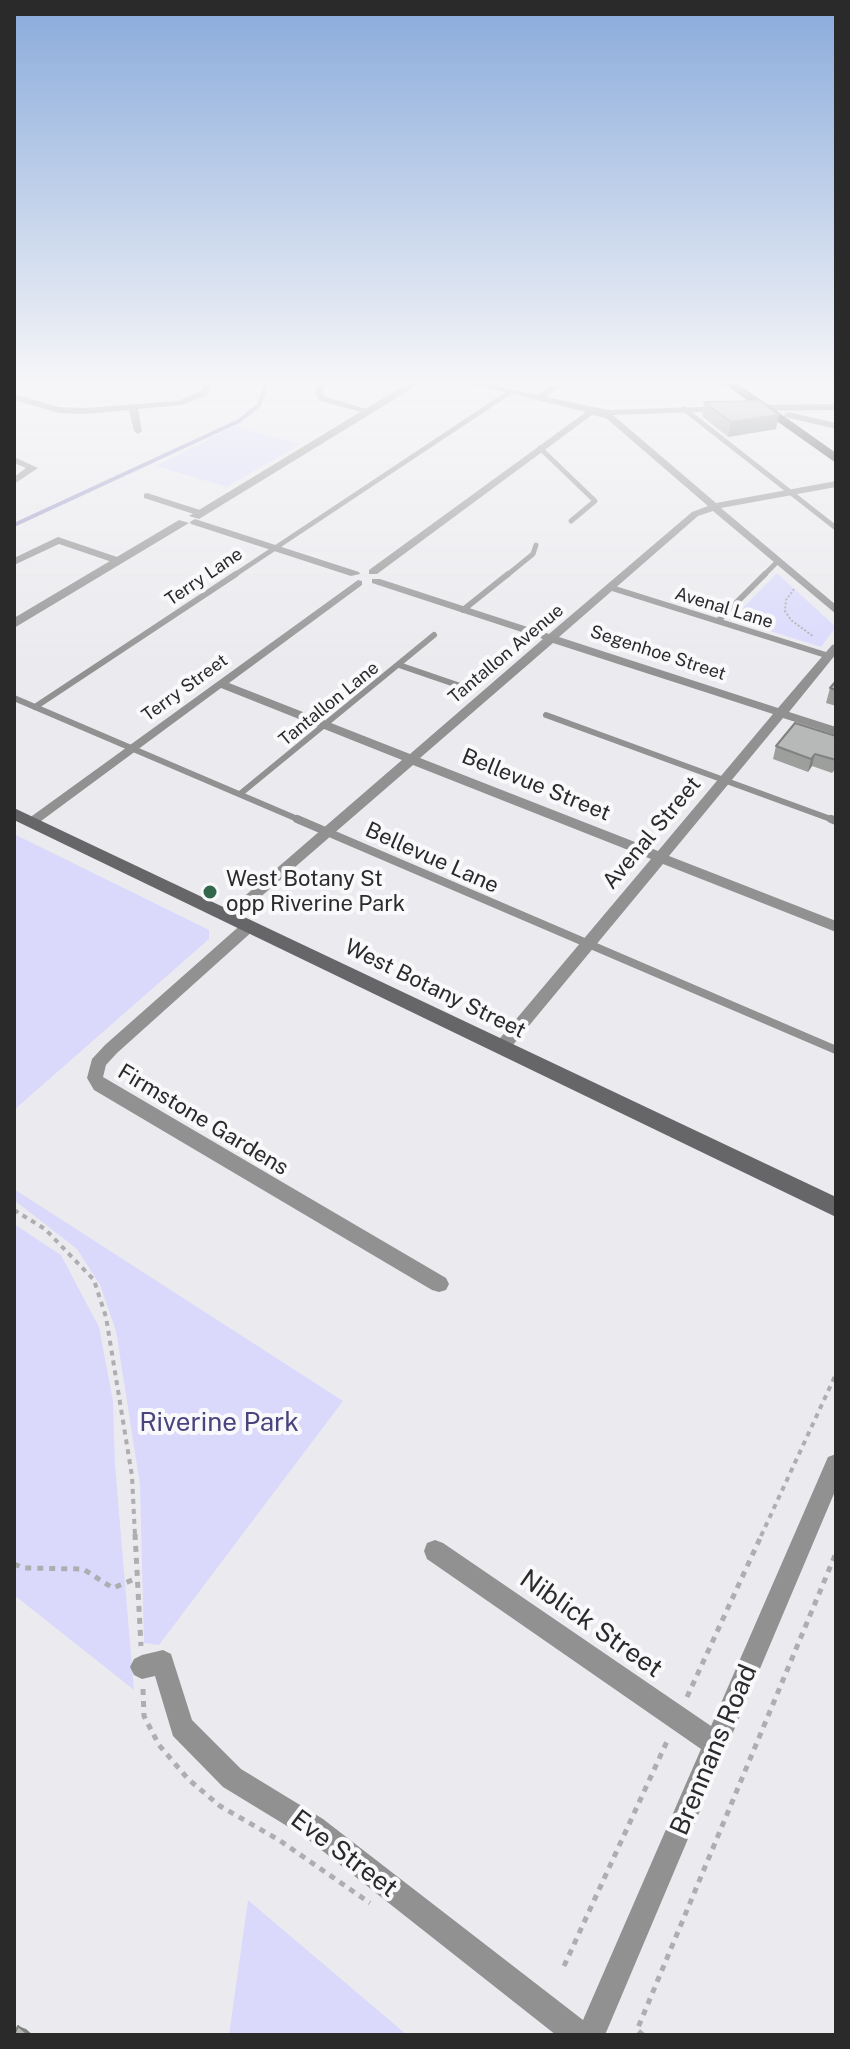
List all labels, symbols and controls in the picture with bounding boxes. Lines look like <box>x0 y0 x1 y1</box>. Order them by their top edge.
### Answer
street label: Terry Lane <box>161 543 247 611</box>
street label: Avenal Lane <box>672 583 776 633</box>
street label: Tantallon Avenue <box>444 600 568 708</box>
street label: Segenhoe Street <box>587 621 729 685</box>
street label: Terry Street <box>138 650 232 726</box>
street label: Tantallon Lane <box>275 657 383 751</box>
street label: Bellevue Street <box>458 743 614 827</box>
street label: Avenal Street <box>597 771 707 895</box>
street label: Bellevue Lane <box>361 817 503 899</box>
place label: West Botany St opp Riverine Park <box>226 866 405 918</box>
marker: West Botany St opp Riverine Park <box>201 883 219 901</box>
street label: West Botany Street <box>340 934 530 1044</box>
street label: Firmstone Gardens <box>113 1059 293 1181</box>
park label: Riverine Park <box>139 1407 299 1439</box>
street label: Niblick Street <box>514 1563 668 1685</box>
street label: Brennans Road <box>664 1660 764 1840</box>
street label: Eve Street <box>284 1804 404 1904</box>

